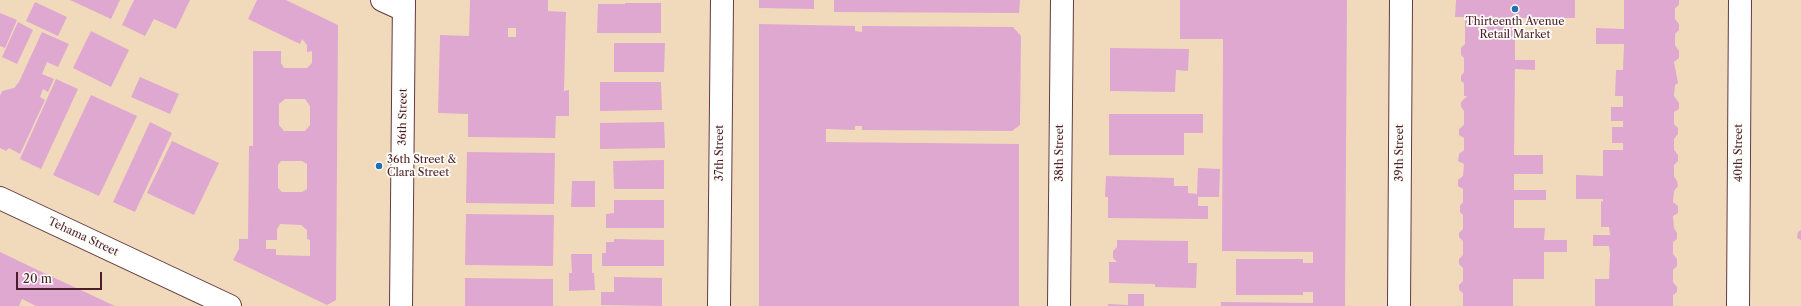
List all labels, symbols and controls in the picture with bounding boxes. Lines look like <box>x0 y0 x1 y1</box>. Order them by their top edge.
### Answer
marker: Thirteenth Avenue Retail Market <box>1510 4 1520 14</box>
place label: Thirteenth Avenue Retail Market <box>1465 15 1565 41</box>
street label: 36th Street <box>396 88 410 146</box>
street label: 38th Street <box>1053 124 1067 182</box>
street label: 39th Street <box>1393 124 1407 182</box>
street label: 40th Street <box>1732 124 1746 182</box>
street label: 37th Street <box>713 125 727 181</box>
place label: 36th Street & Clara Street <box>387 153 456 179</box>
marker: 36th Street & Clara Street <box>374 161 384 171</box>
street label: Tehama Street <box>46 215 120 259</box>
scale bar <box>18 264 104 290</box>
text: 20 m <box>23 271 52 286</box>

